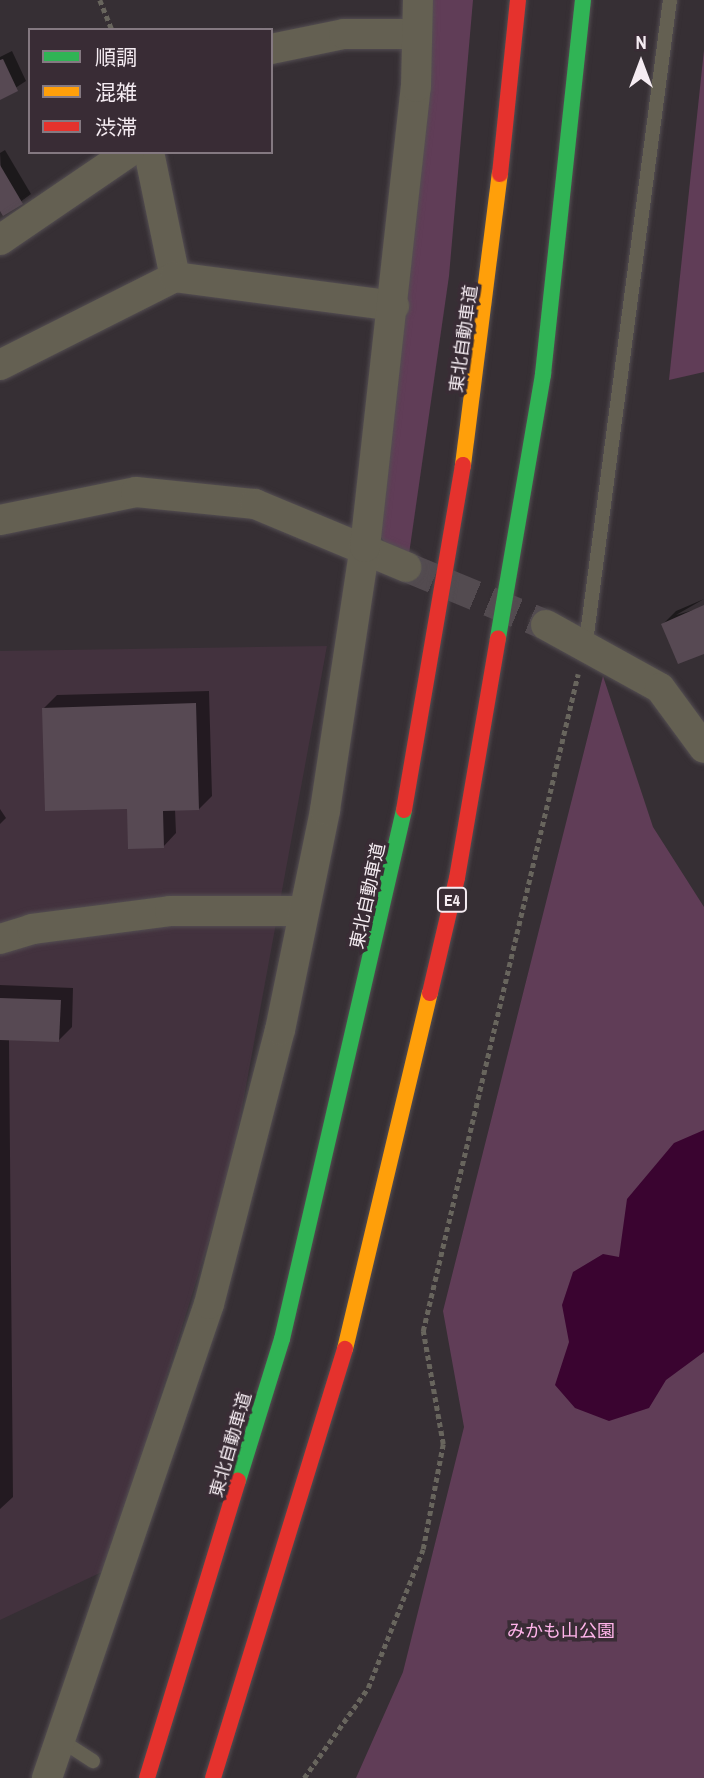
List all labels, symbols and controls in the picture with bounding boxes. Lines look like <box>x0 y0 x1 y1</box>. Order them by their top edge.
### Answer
legend <box>28 28 273 154</box>
north arrow <box>606 28 676 98</box>
text: N <box>635 29 647 55</box>
text: 順調 <box>95 43 137 72</box>
text: 混雑 <box>95 78 137 107</box>
text: 渋滞 <box>95 113 137 142</box>
street label: 東北自動車道 <box>446 284 482 394</box>
street label: 東北自動車道 <box>346 841 390 951</box>
road number: E4 <box>436 888 468 912</box>
street label: 東北自動車道 <box>206 1390 256 1500</box>
park label: みかも山公園 <box>507 1620 615 1642</box>

